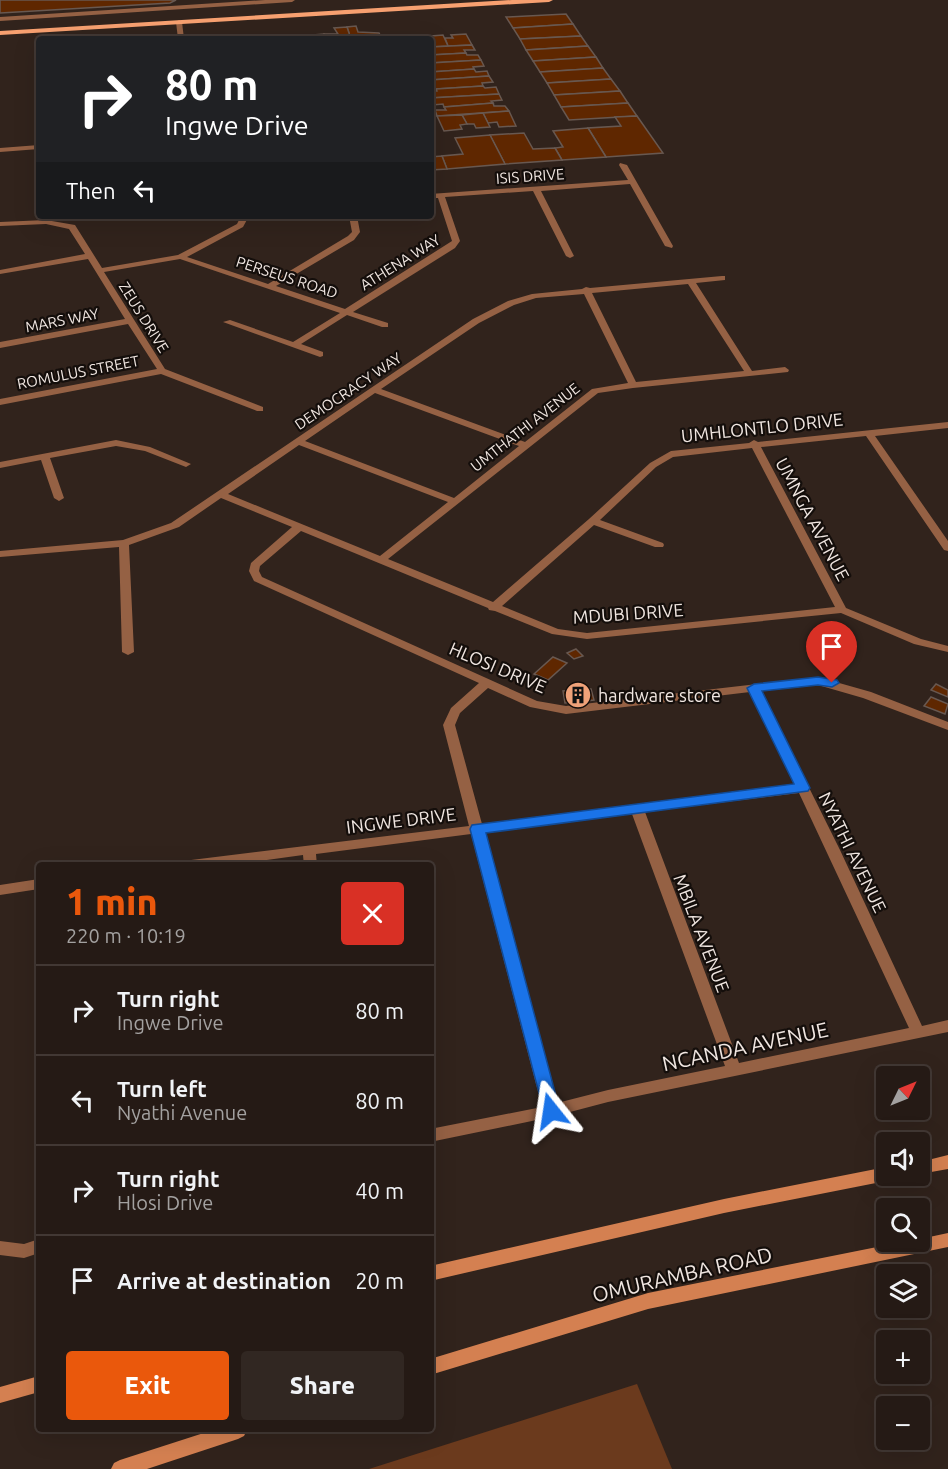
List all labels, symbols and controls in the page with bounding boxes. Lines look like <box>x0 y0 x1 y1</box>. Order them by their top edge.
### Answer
icon: right <box>66 60 144 138</box>
text: 80 m <box>165 61 259 108</box>
text: Ingwe Drive <box>165 110 309 140</box>
street label: ISIS DRIVE <box>495 165 565 187</box>
icon: left <box>128 174 161 207</box>
text: Then <box>66 178 116 203</box>
street label: ATHENA WAY <box>357 230 443 293</box>
street label: PERSEUS ROAD <box>234 253 340 301</box>
street label: ZEUS DRIVE <box>116 279 172 355</box>
street label: MARS WAY <box>24 304 100 335</box>
street label: DEMOCRACY WAY <box>291 349 405 433</box>
street label: ROMULUS STREET <box>16 352 141 392</box>
street label: UMTHATHI AVENUE <box>467 379 583 475</box>
street label: UMHLONTLO DRIVE <box>680 409 844 445</box>
street label: UMNGA AVENUE <box>772 454 854 584</box>
street label: MDUBI DRIVE <box>572 599 684 627</box>
pin <box>806 621 857 683</box>
icon: arrive <box>815 630 848 663</box>
street label: HLOSI DRIVE <box>447 638 549 696</box>
building icon: hardware store <box>563 680 593 710</box>
place label: hardware store <box>598 685 721 705</box>
street label: NYATHI AVENUE <box>815 789 891 915</box>
street label: INGWE DRIVE <box>345 803 457 837</box>
street label: MBILA AVENUE <box>670 871 734 995</box>
text: 1 min <box>66 881 158 922</box>
button: close <box>341 882 404 945</box>
text: 220 m · 10:19 <box>66 924 186 947</box>
text: Turn right <box>117 986 219 1011</box>
icon: right <box>66 994 99 1027</box>
text: 80 m <box>355 998 404 1023</box>
text: Ingwe Drive <box>117 1011 223 1034</box>
street label: NCANDA AVENUE <box>660 1017 830 1075</box>
north arrow <box>876 1066 930 1120</box>
map controls <box>876 1066 930 1450</box>
text: Turn left <box>117 1076 207 1101</box>
position arrow <box>519 1079 583 1143</box>
icon: left <box>66 1084 99 1117</box>
text: 80 m <box>355 1088 404 1113</box>
text: Nyathi Avenue <box>117 1101 247 1124</box>
button: sound <box>876 1132 930 1186</box>
text: Turn right <box>117 1166 219 1191</box>
icon: right <box>66 1174 99 1207</box>
text: 40 m <box>355 1178 404 1203</box>
text: Hlosi Drive <box>117 1191 213 1214</box>
button: search <box>876 1198 930 1252</box>
street label: OMURAMBA ROAD <box>590 1242 774 1306</box>
icon: arrive <box>66 1264 99 1297</box>
button: layers <box>876 1264 930 1318</box>
text: Arrive at destination <box>117 1268 331 1293</box>
text: 20 m <box>355 1268 404 1293</box>
button: + <box>876 1330 930 1384</box>
button: Exit <box>66 1351 229 1420</box>
button: Share <box>241 1351 404 1420</box>
button: − <box>876 1396 930 1450</box>

